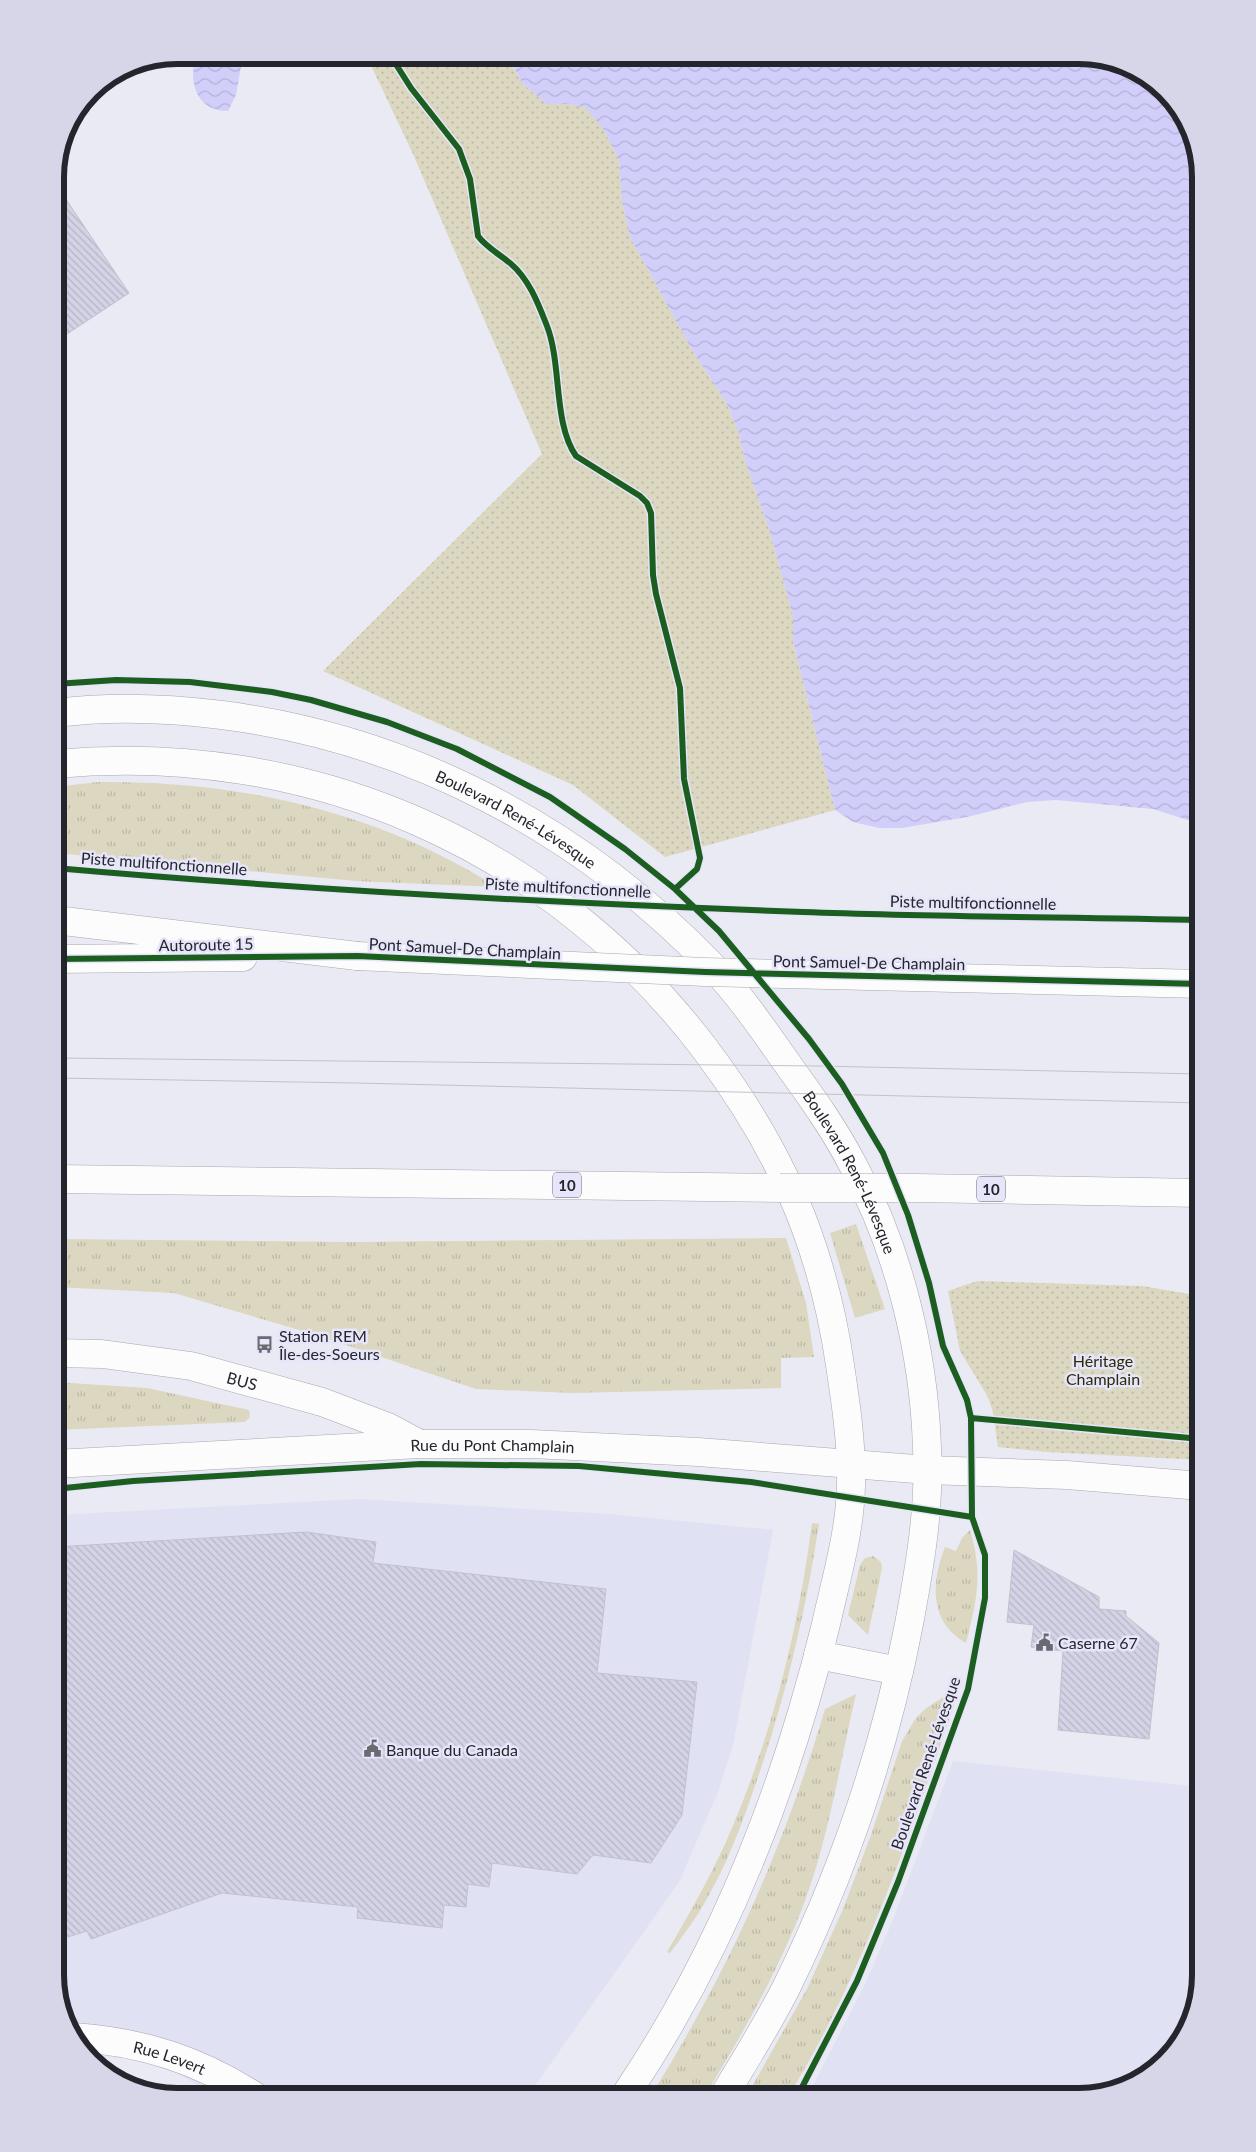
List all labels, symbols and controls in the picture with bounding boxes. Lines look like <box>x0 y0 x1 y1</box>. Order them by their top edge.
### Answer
street label: Boulevard René-Lévesque <box>433 765 600 872</box>
street label: Piste multifonctionnelle <box>80 848 248 878</box>
street label: Piste multifonctionnelle <box>484 873 652 901</box>
street label: Piste multifonctionnelle <box>890 891 1056 913</box>
street label: Pont Samuel-De Champlain <box>368 933 562 963</box>
street label: Autoroute 15 <box>159 934 253 954</box>
street label: Pont Samuel-De Champlain <box>773 951 965 973</box>
street label: Boulevard René-Lévesque <box>800 1087 900 1256</box>
road number: 10 <box>553 1172 581 1198</box>
road number: 10 <box>977 1176 1005 1202</box>
place label: Station REM Île-des-Soeurs <box>278 1326 380 1363</box>
bus stop icon: Station REM Île-des-Soeurs <box>255 1334 275 1354</box>
park label: Héritage Champlain <box>1066 1351 1140 1388</box>
street label: BUS <box>225 1367 260 1393</box>
street label: Rue du Pont Champlain <box>410 1434 575 1456</box>
public building icon: Caserne 67 <box>1034 1632 1054 1652</box>
place label: Caserne 67 <box>1058 1633 1138 1652</box>
street label: Boulevard René-Lévesque <box>886 1674 964 1852</box>
public building icon: Banque du Canada <box>362 1739 382 1759</box>
place label: Banque du Canada <box>386 1740 518 1759</box>
street label: Rue Levert <box>132 2036 209 2078</box>

